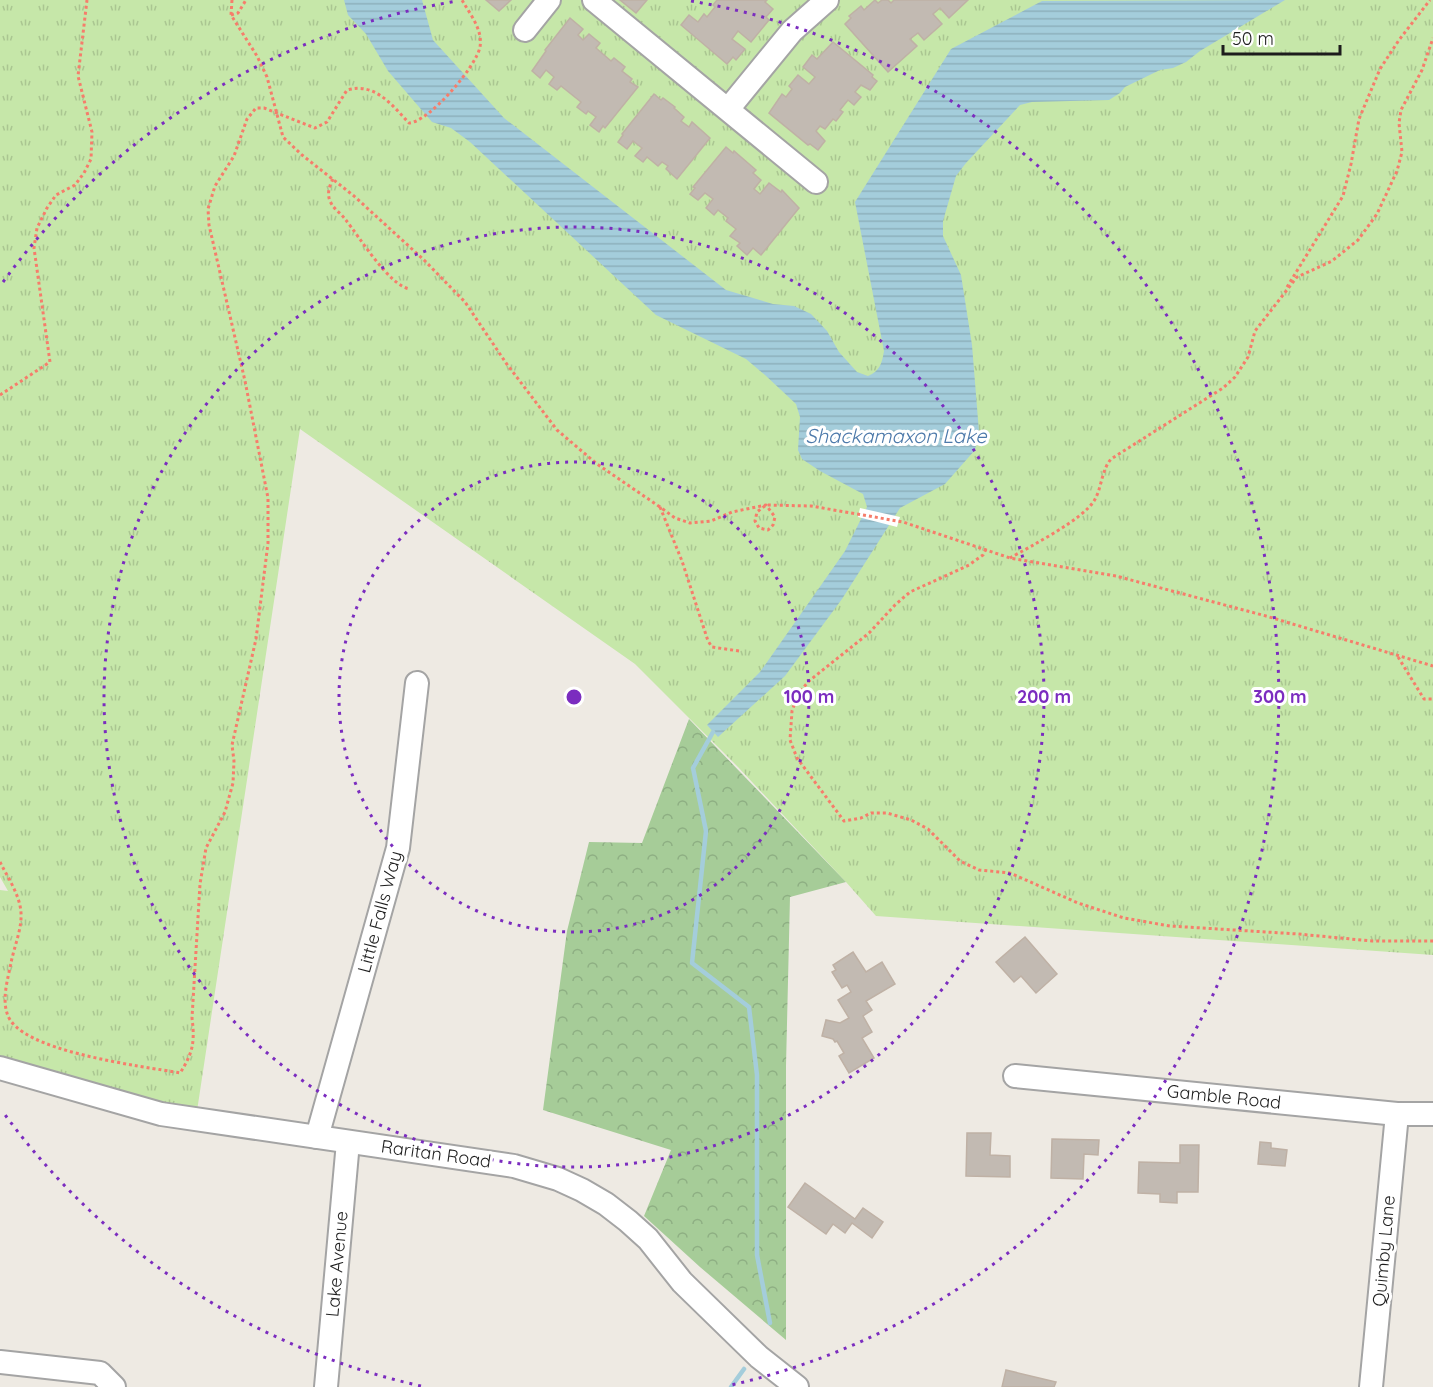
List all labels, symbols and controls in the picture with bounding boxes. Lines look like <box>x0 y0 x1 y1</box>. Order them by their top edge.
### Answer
scale bar <box>1223 18 1340 56</box>
text: 50 m <box>1232 27 1274 50</box>
water label: Shackamaxon Lake <box>805 423 987 448</box>
text: 100 m <box>784 685 834 708</box>
text: 200 m <box>1017 685 1071 708</box>
text: 300 m <box>1253 685 1307 708</box>
centre of rings <box>564 687 584 707</box>
street label: Little Falls Way <box>352 848 407 975</box>
street label: Gamble Road <box>1166 1079 1282 1114</box>
street label: Raritan Road <box>380 1134 493 1173</box>
street label: Quimby Lane <box>1367 1194 1400 1308</box>
street label: Lake Avenue <box>320 1210 353 1318</box>

